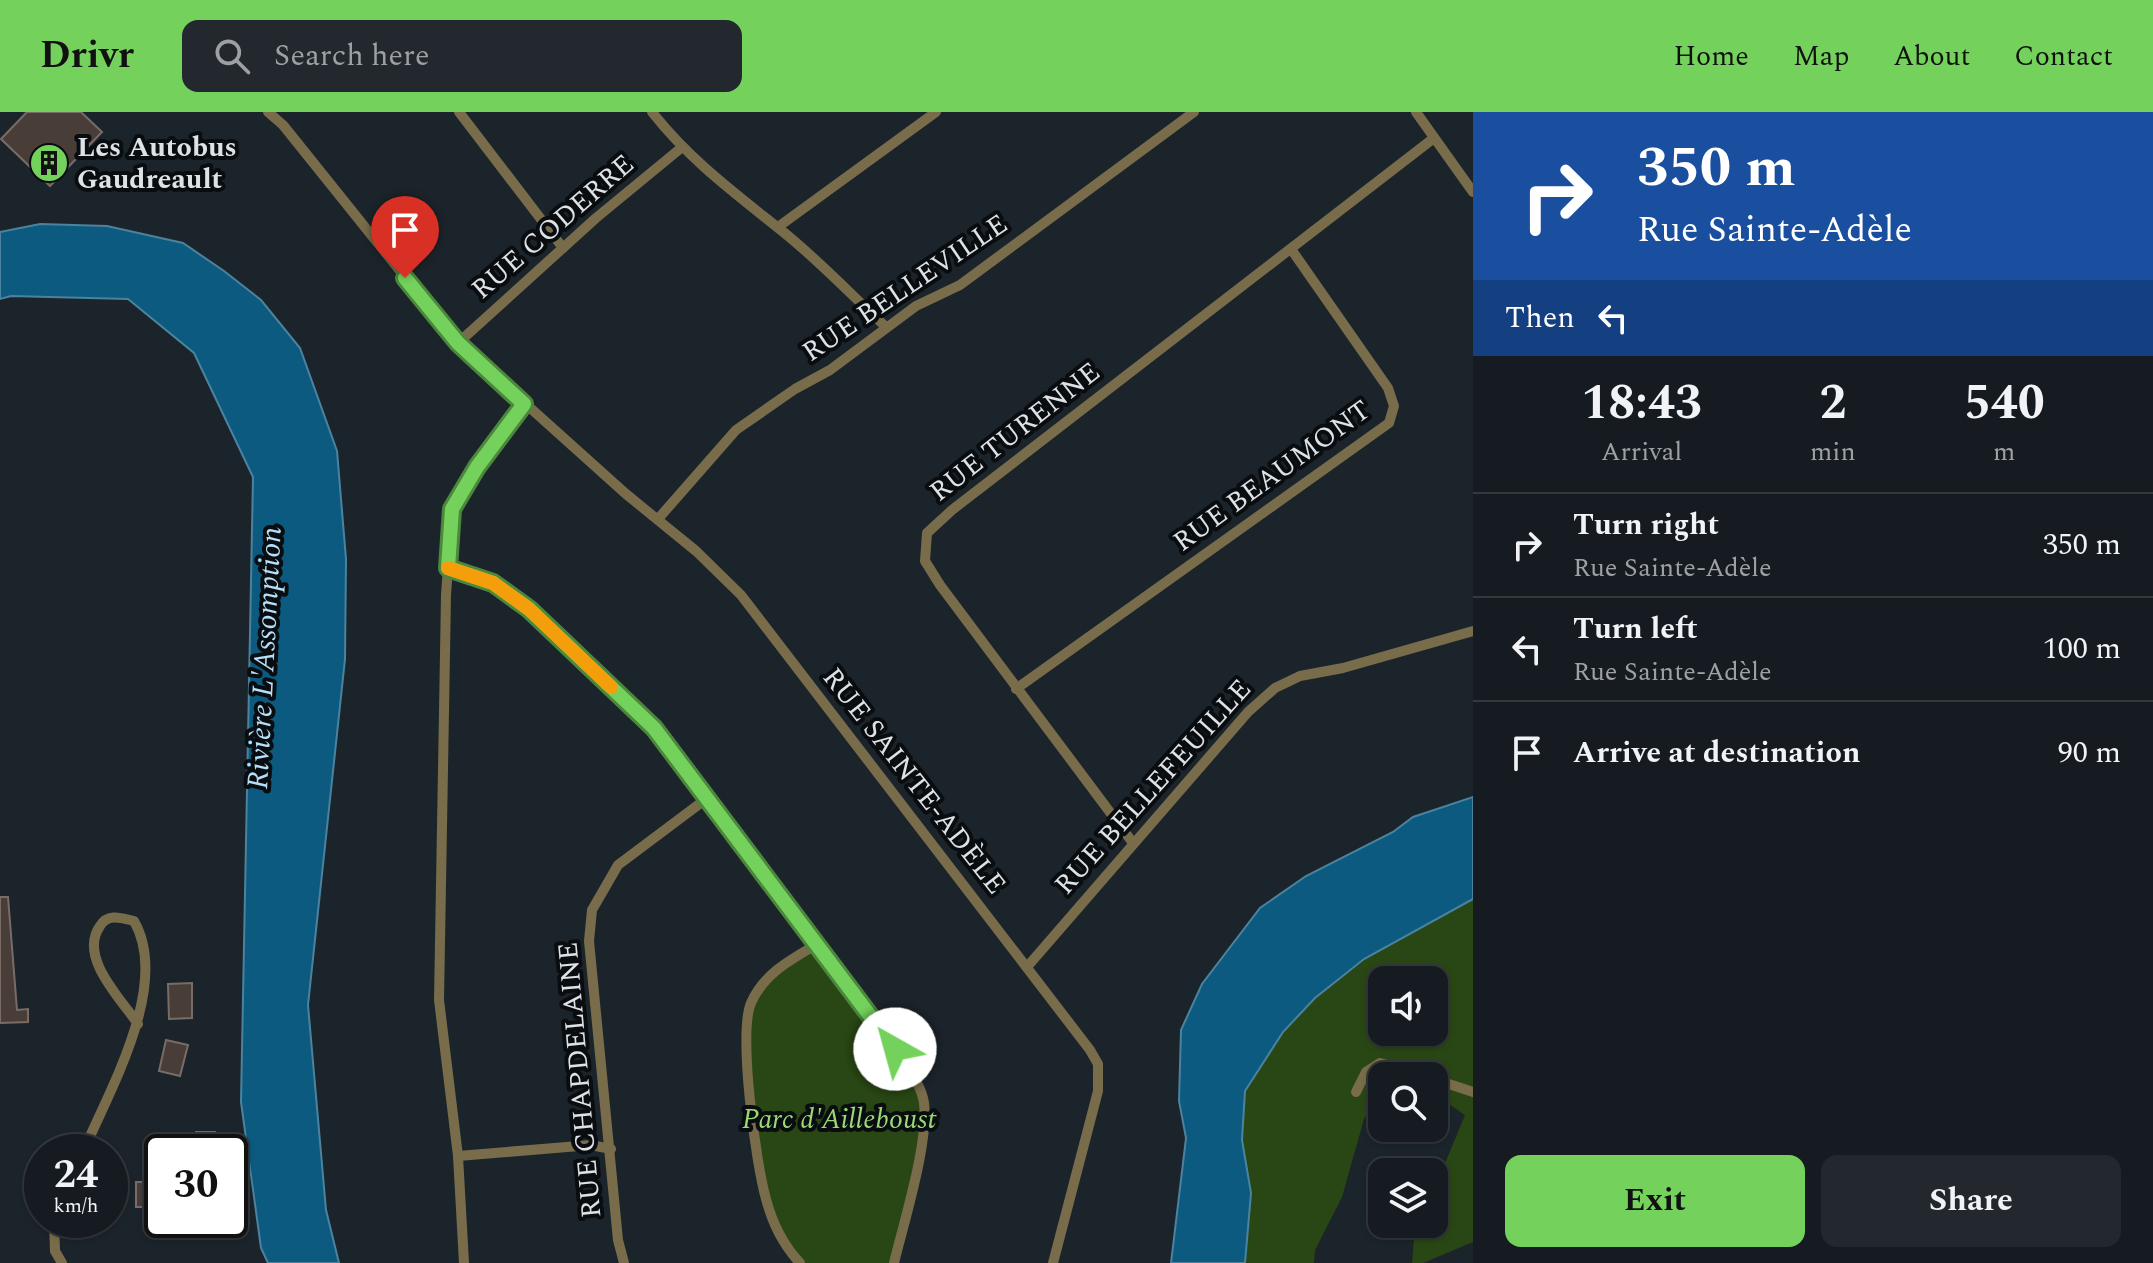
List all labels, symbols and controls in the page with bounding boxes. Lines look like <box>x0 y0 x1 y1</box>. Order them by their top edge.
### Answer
search box <box>182 20 742 92</box>
text: Drivr <box>40 27 134 85</box>
text: Search here <box>274 33 430 79</box>
icon: search <box>210 34 254 78</box>
text: Home <box>1673 35 1749 78</box>
text: Map <box>1793 35 1849 78</box>
text: About <box>1893 35 1970 78</box>
text: Contact <box>2014 35 2113 78</box>
place label: Les Autobus Gaudreault <box>77 126 237 201</box>
text: 350 m <box>1637 126 1796 211</box>
building icon: Les Autobus Gaudreault <box>28 142 70 184</box>
street label: RUE CODERRE <box>462 144 644 310</box>
icon: right <box>1505 144 1609 248</box>
pin <box>371 196 439 278</box>
street label: RUE BELLEVILLE <box>793 203 1017 373</box>
text: Rue Sainte-Adèle <box>1637 203 1912 258</box>
icon: arrive <box>383 208 427 252</box>
text: Then <box>1505 295 1575 341</box>
icon: left <box>1591 296 1635 340</box>
street label: RUE TURENNE <box>920 351 1110 513</box>
text: 18:43 <box>1581 367 1702 440</box>
text: 2 <box>1819 367 1846 440</box>
text: 540 <box>1964 367 2045 440</box>
street label: RUE BEAUMONT <box>1164 389 1380 563</box>
text: Arrival <box>1601 432 1682 472</box>
text: min <box>1810 432 1856 472</box>
text: m <box>1993 432 2015 472</box>
text: Turn right <box>1573 502 1719 548</box>
text: 350 m <box>2043 522 2121 568</box>
icon: right <box>1505 523 1549 567</box>
water label: Rivière L'Assomption <box>235 525 295 791</box>
text: Rue Sainte-Adèle <box>1573 548 1772 588</box>
text: Turn left <box>1573 606 1698 652</box>
text: 100 m <box>2043 626 2121 672</box>
icon: left <box>1505 627 1549 671</box>
text: Rue Sainte-Adèle <box>1573 652 1772 692</box>
street label: RUE SAINTE-ADÈLE <box>811 658 1017 904</box>
street label: RUE BELLEFEUILLE <box>1044 669 1262 905</box>
text: Arrive at destination <box>1573 730 1860 776</box>
text: 90 m <box>2058 730 2121 776</box>
icon: arrive <box>1505 731 1549 775</box>
street label: RUE CHAPDELAINE <box>547 940 613 1220</box>
map controls <box>1368 966 1448 1238</box>
button: sound <box>1368 966 1448 1046</box>
position arrow <box>853 1007 937 1091</box>
button: search <box>1368 1062 1448 1142</box>
park label: Parc d'Ailleboust <box>742 1098 937 1141</box>
speed limit sign: 30 <box>144 1134 248 1238</box>
text: 24 <box>54 1145 98 1206</box>
button: Exit <box>1505 1155 1805 1247</box>
button: Share <box>1821 1155 2121 1247</box>
button: layers <box>1368 1158 1448 1238</box>
text: km/h <box>54 1191 99 1221</box>

